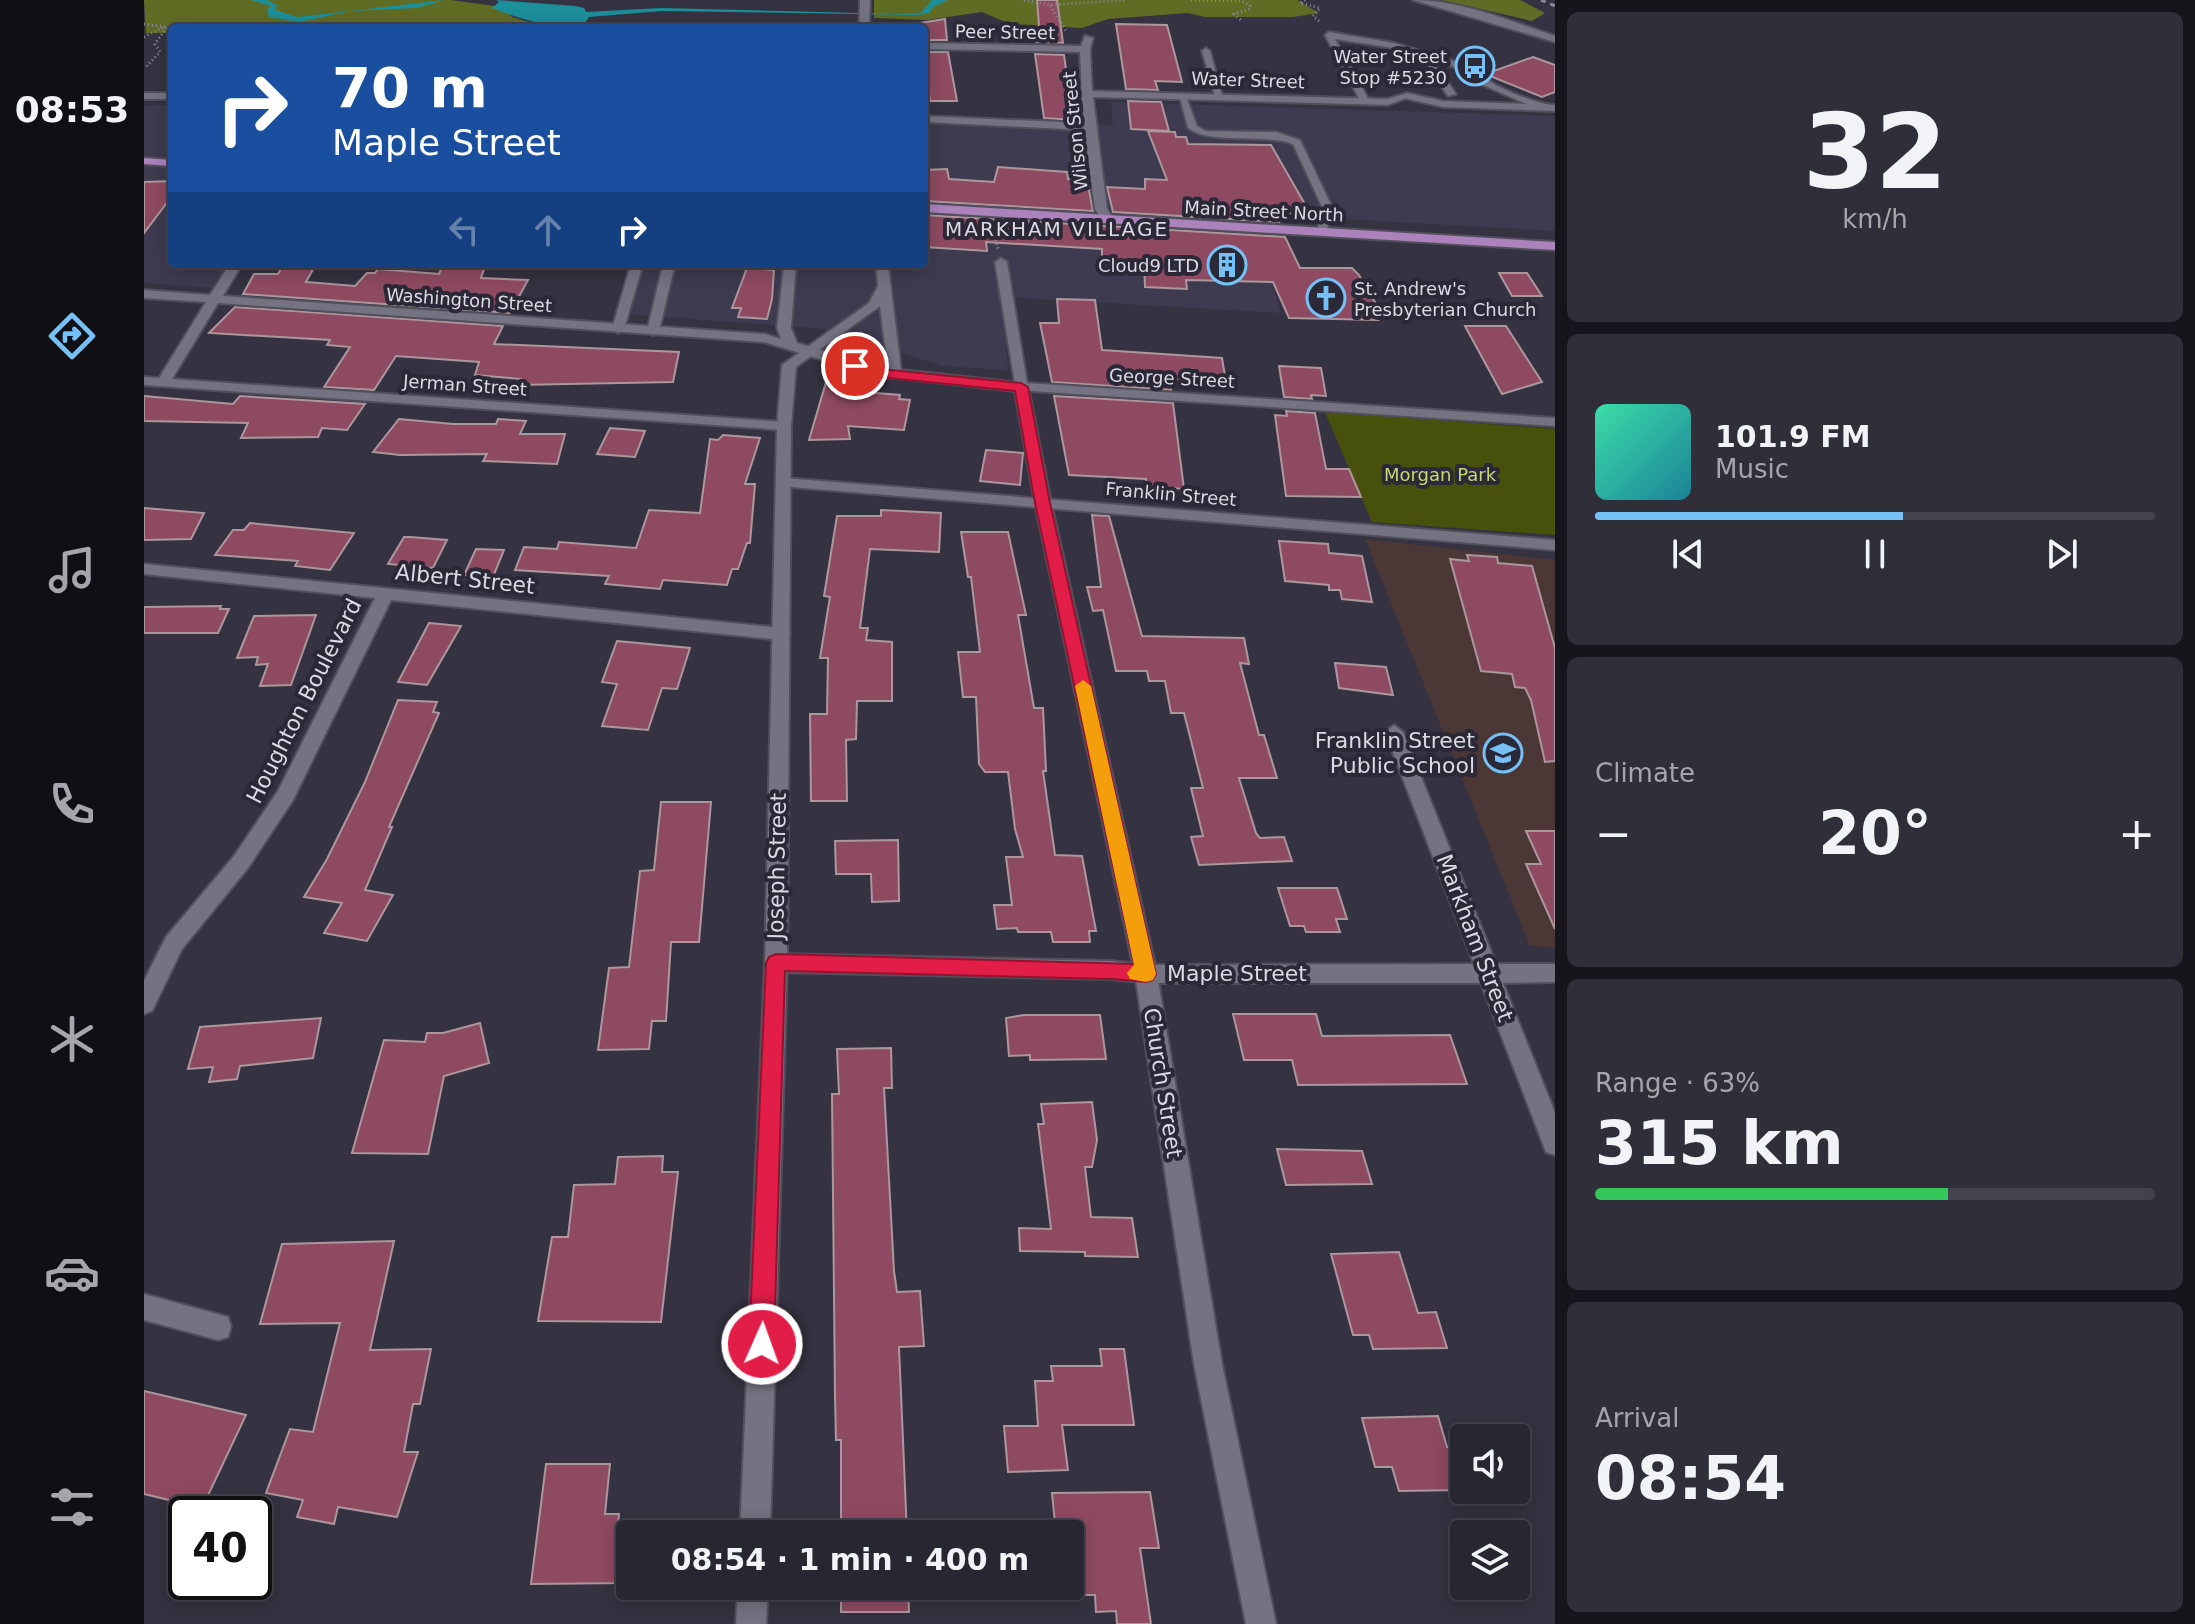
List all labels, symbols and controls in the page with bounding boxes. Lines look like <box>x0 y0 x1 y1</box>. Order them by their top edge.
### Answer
street label: Peer Street <box>955 21 1055 43</box>
bus stop icon: Water Street Stop #5230 <box>1454 45 1496 87</box>
place label: Water Street Stop #5230 <box>1333 46 1447 88</box>
text: 70 m <box>332 55 488 120</box>
icon: right <box>200 56 304 160</box>
street label: Water Street <box>1191 68 1305 92</box>
street label: Wilson Street <box>1058 70 1092 192</box>
text: 08:53 <box>15 89 129 130</box>
text: 32 <box>1803 91 1947 213</box>
text: Maple Street <box>332 122 561 163</box>
street label: Main Street North <box>1184 196 1344 226</box>
text: km/h <box>1842 204 1908 234</box>
icon: left <box>442 208 486 252</box>
icon: ahead <box>526 208 570 252</box>
icon: right <box>610 208 654 252</box>
district label: MARKHAM VILLAGE <box>945 217 1169 241</box>
building icon: Cloud9 LTD <box>1206 244 1248 286</box>
place label: Cloud9 LTD <box>1098 255 1199 276</box>
church icon: St. Andrew's Presbyterian Church <box>1305 277 1347 319</box>
place label: St. Andrew's Presbyterian Church <box>1354 278 1536 320</box>
street label: Washington Street <box>385 284 553 316</box>
icon: directions <box>44 308 100 364</box>
pin <box>821 332 889 400</box>
icon: arrive <box>833 344 877 388</box>
street label: George Street <box>1109 364 1235 392</box>
street label: Jerman Street <box>401 370 528 400</box>
text: 101.9 FM <box>1715 419 1871 454</box>
text: Music <box>1715 454 1789 484</box>
park label: Morgan Park <box>1384 464 1497 485</box>
street label: Franklin Street <box>1105 478 1237 510</box>
icon: previous <box>1666 532 1710 576</box>
icon: pause <box>1853 532 1897 576</box>
icon: next <box>2040 532 2084 576</box>
icon: music <box>44 542 100 598</box>
street label: Albert Street <box>394 559 536 599</box>
street label: Houghton Boulevard <box>242 595 366 807</box>
place label: Franklin Street Public School <box>1315 728 1475 778</box>
school or university icon: Franklin Street Public School <box>1482 732 1524 774</box>
text: Climate <box>1595 758 1695 788</box>
icon: phone <box>44 776 100 832</box>
street label: Joseph Street <box>763 792 791 942</box>
text: 20° <box>1818 798 1932 868</box>
text: − <box>1595 808 1632 859</box>
text: + <box>2118 808 2155 859</box>
street label: Markham Street <box>1432 851 1519 1025</box>
street label: Maple Street <box>1167 961 1307 986</box>
street label: Church Street <box>1139 1006 1187 1160</box>
icon: climate <box>44 1011 100 1067</box>
text: Range · 63% <box>1595 1068 1760 1098</box>
text: 315 km <box>1595 1108 1844 1178</box>
icon: car <box>44 1245 100 1301</box>
position arrow <box>720 1302 804 1386</box>
text: Arrival <box>1595 1403 1679 1433</box>
map controls <box>1450 1424 1530 1600</box>
button: sound <box>1450 1424 1530 1504</box>
text: 08:54 <box>1595 1443 1786 1513</box>
icon: filters <box>44 1479 100 1535</box>
speed limit sign: 40 <box>168 1496 272 1600</box>
button: layers <box>1450 1520 1530 1600</box>
text: 08:54 · 1 min · 400 m <box>671 1542 1029 1577</box>

